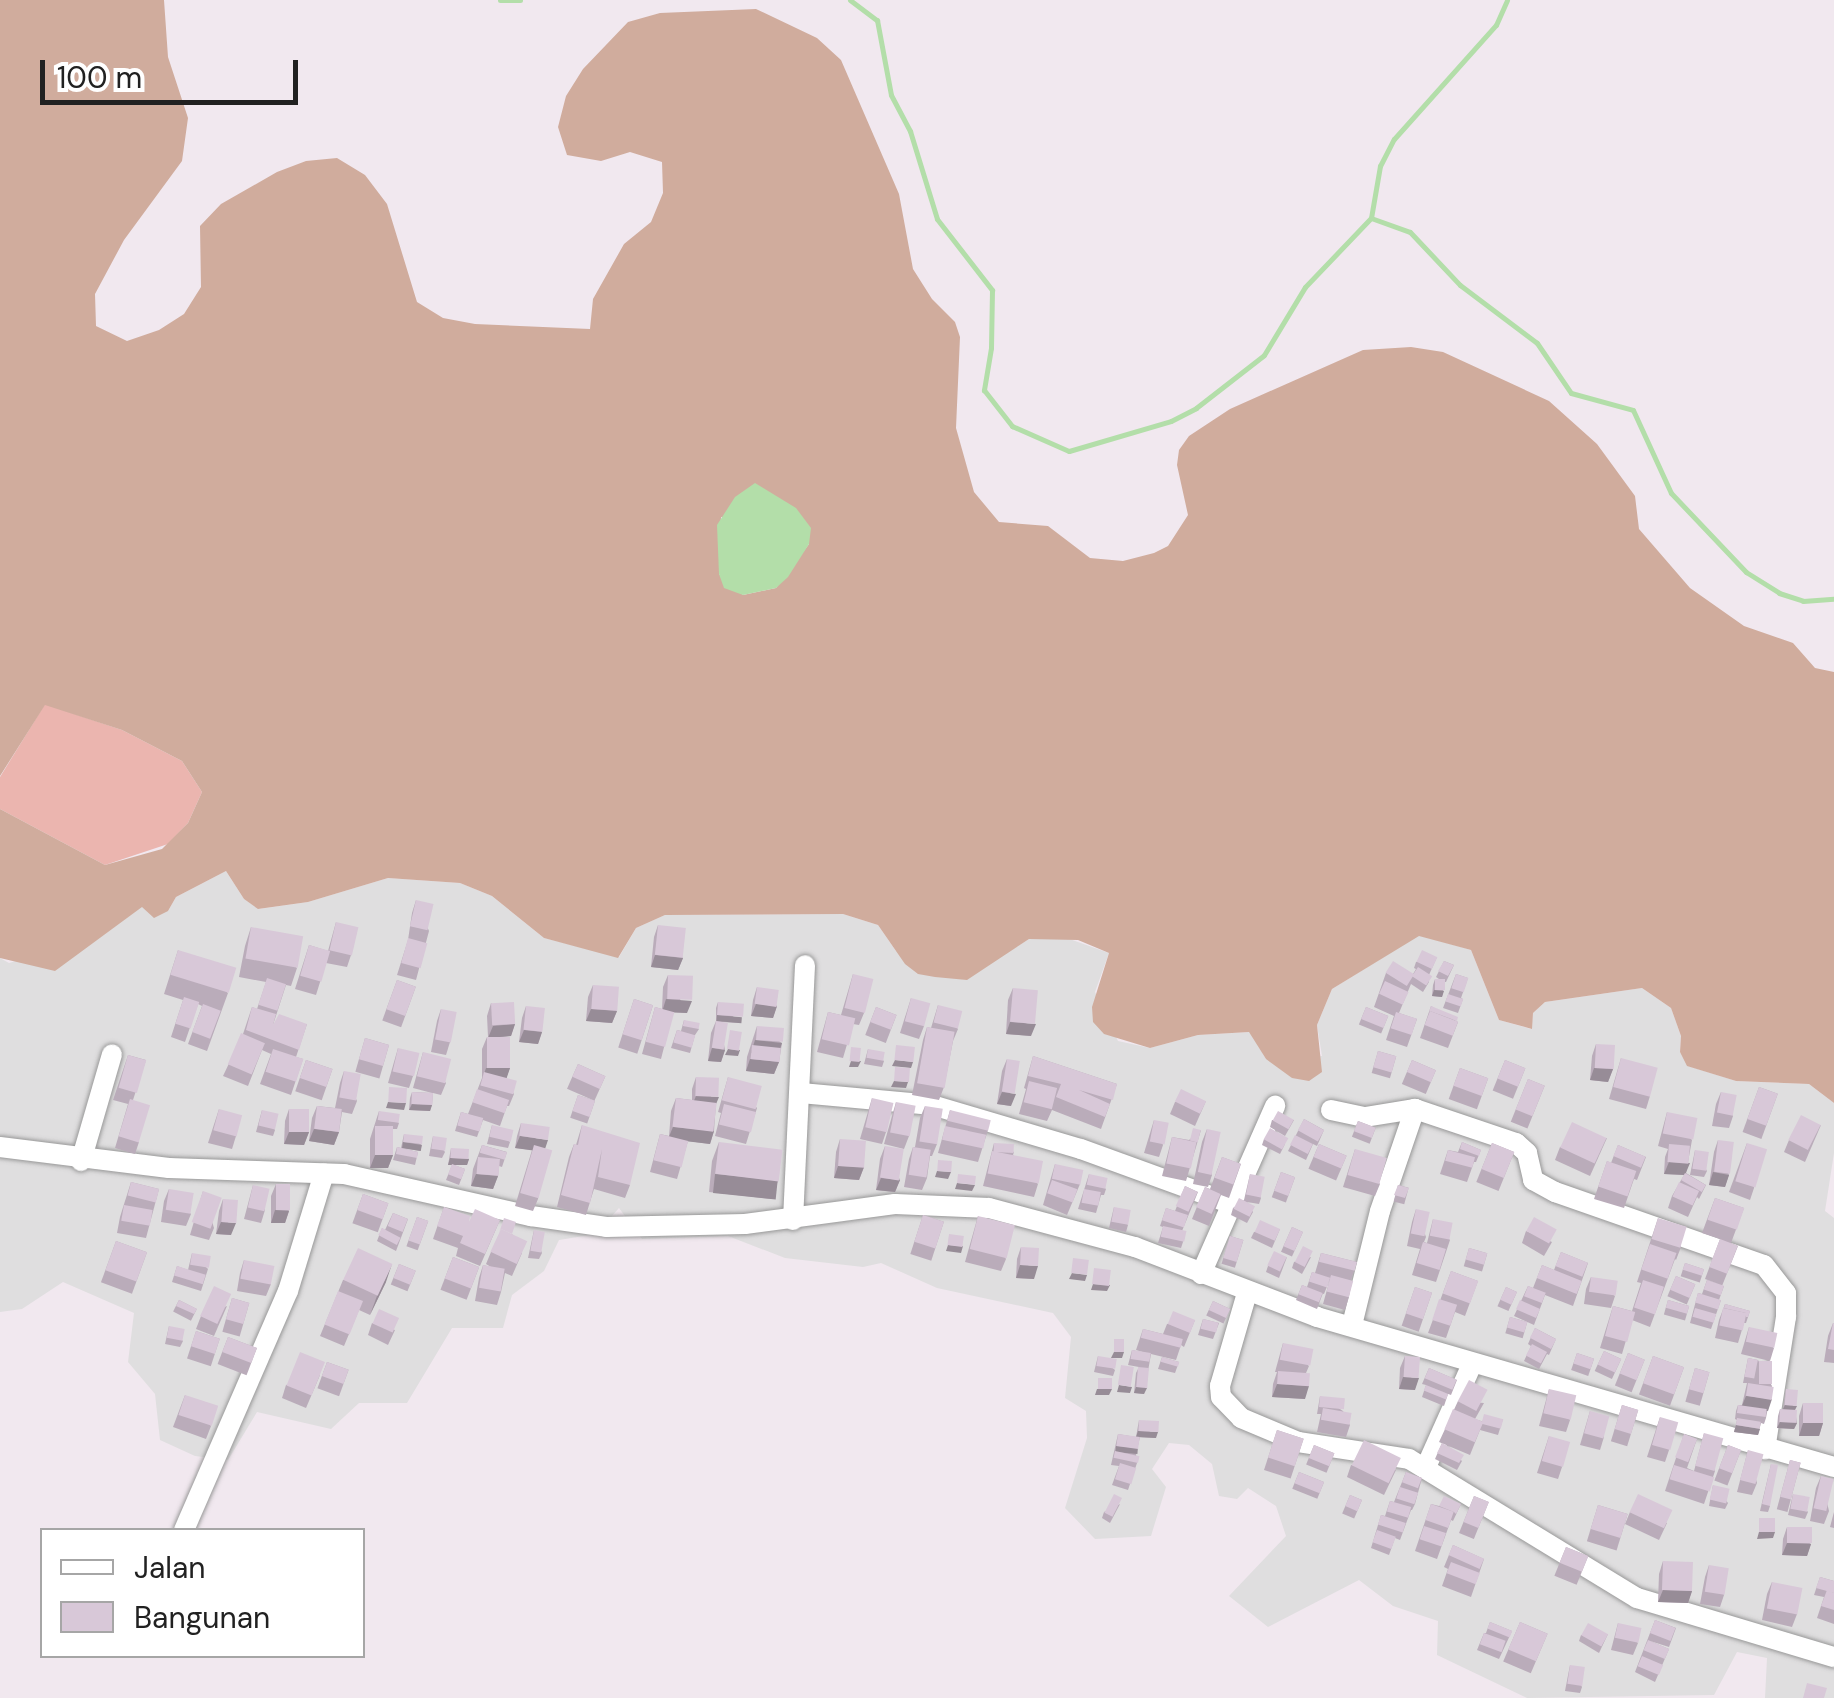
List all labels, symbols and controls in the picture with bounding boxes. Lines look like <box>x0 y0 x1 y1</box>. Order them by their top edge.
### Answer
scale bar <box>45 40 302 102</box>
text: 100 m <box>57 58 142 97</box>
legend <box>40 1528 365 1658</box>
text: Jalan <box>134 1548 206 1587</box>
text: Bangunan <box>134 1598 270 1637</box>

